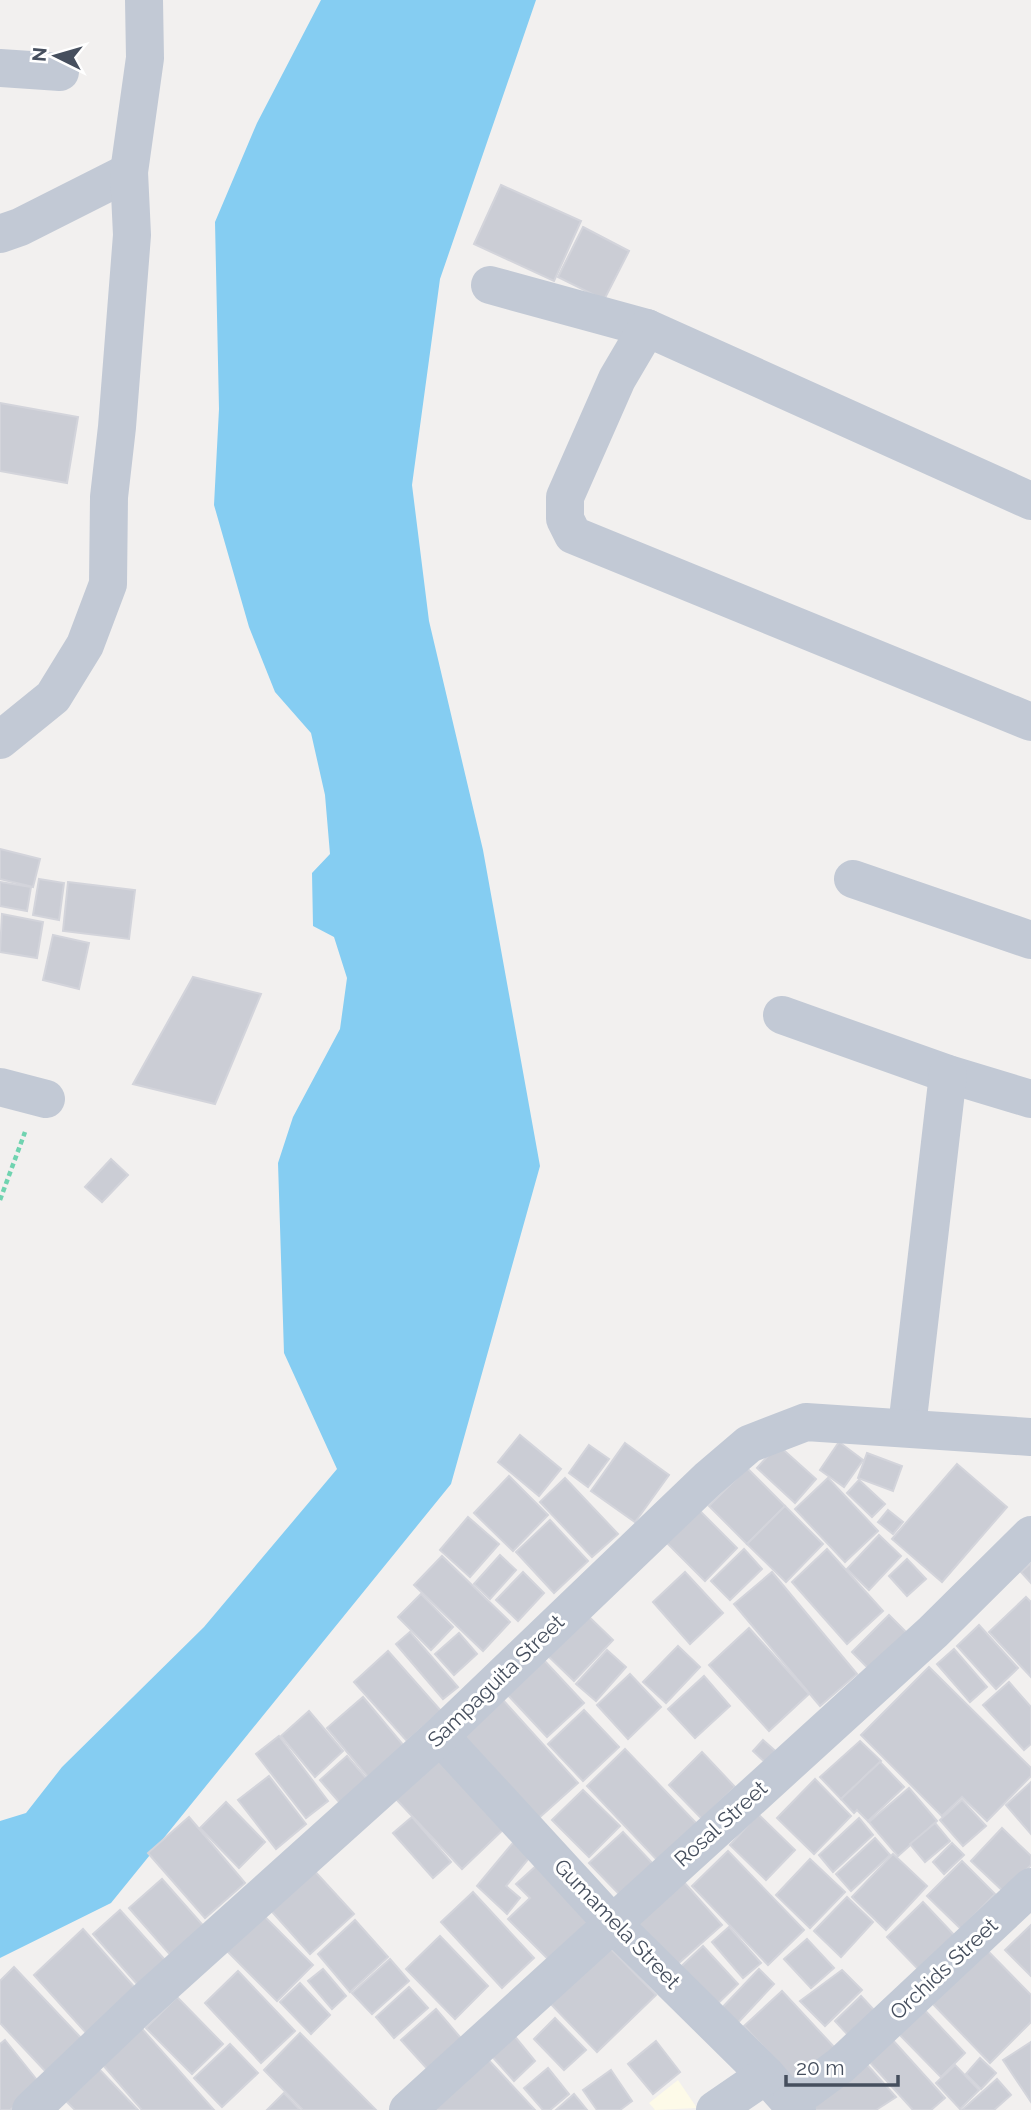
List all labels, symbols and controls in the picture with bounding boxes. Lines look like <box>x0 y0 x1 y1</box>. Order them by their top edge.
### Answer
north arrow <box>21 21 91 91</box>
text: N <box>27 46 51 63</box>
street label: Sampaguita Street <box>422 1609 569 1752</box>
street label: Rosal Street <box>669 1775 772 1872</box>
street label: Gumamela Street <box>549 1854 686 1994</box>
street label: Orchids Street <box>885 1912 1003 2025</box>
scale bar <box>786 2044 898 2088</box>
text: 20 m <box>796 2055 844 2080</box>

